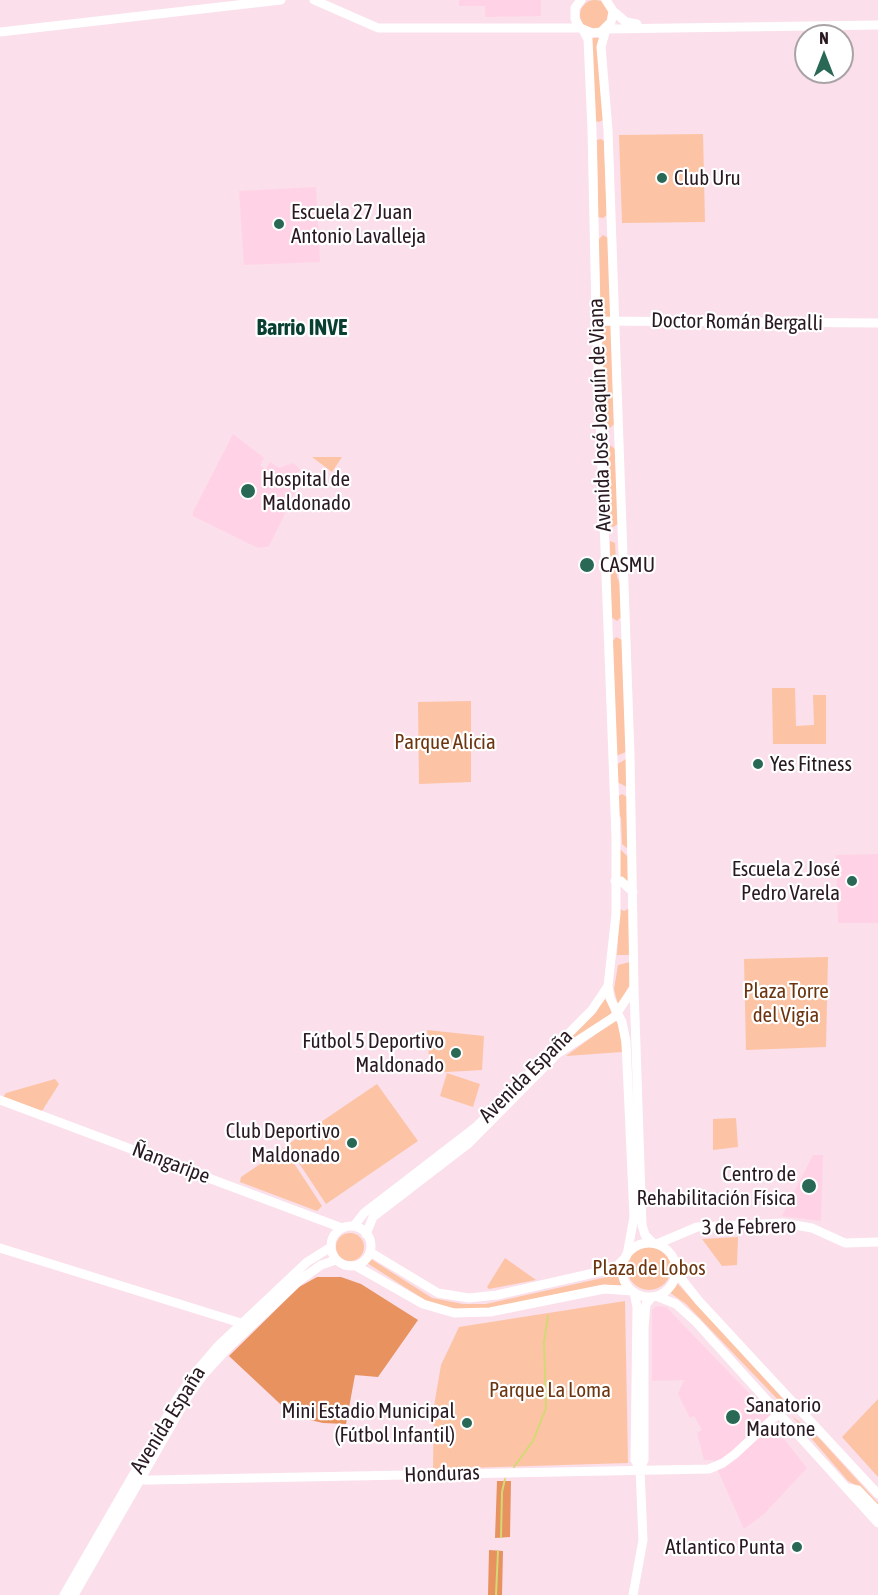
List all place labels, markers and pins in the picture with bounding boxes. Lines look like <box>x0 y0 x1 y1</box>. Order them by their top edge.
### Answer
place label: Club Uru <box>674 165 741 191</box>
marker: Club Uru <box>655 171 669 185</box>
place label: Escuela 27 Juan Antonio Lavalleja <box>291 199 426 249</box>
marker: Escuela 27 Juan Antonio Lavalleja <box>272 217 286 231</box>
place label: Hospital de Maldonado <box>262 466 351 516</box>
marker: Hospital de Maldonado <box>239 482 257 500</box>
place label: CASMU <box>600 552 655 578</box>
marker: CASMU <box>578 556 596 574</box>
place label: Yes Fitness <box>770 751 852 777</box>
marker: Yes Fitness <box>751 757 765 771</box>
place label: Escuela 2 José Pedro Varela <box>732 856 840 906</box>
marker: Escuela 2 José Pedro Varela <box>845 874 859 888</box>
place label: Fútbol 5 Deportivo Maldonado <box>302 1028 444 1078</box>
marker: Fútbol 5 Deportivo Maldonado <box>449 1046 463 1060</box>
place label: Club Deportivo Maldonado <box>226 1118 340 1168</box>
marker: Club Deportivo Maldonado <box>345 1136 359 1150</box>
place label: Centro de Rehabilitación Física <box>636 1161 796 1211</box>
marker: Centro de Rehabilitación Física <box>800 1177 818 1195</box>
place label: Sanatorio Mautone <box>746 1392 821 1442</box>
place label: Mini Estadio Municipal (Fútbol Infantil) <box>281 1398 455 1448</box>
marker: Sanatorio Mautone <box>724 1408 742 1426</box>
marker: Mini Estadio Municipal (Fútbol Infantil) <box>460 1416 474 1430</box>
place label: Atlantico Punta <box>665 1534 785 1560</box>
marker: Atlantico Punta <box>790 1540 804 1554</box>

